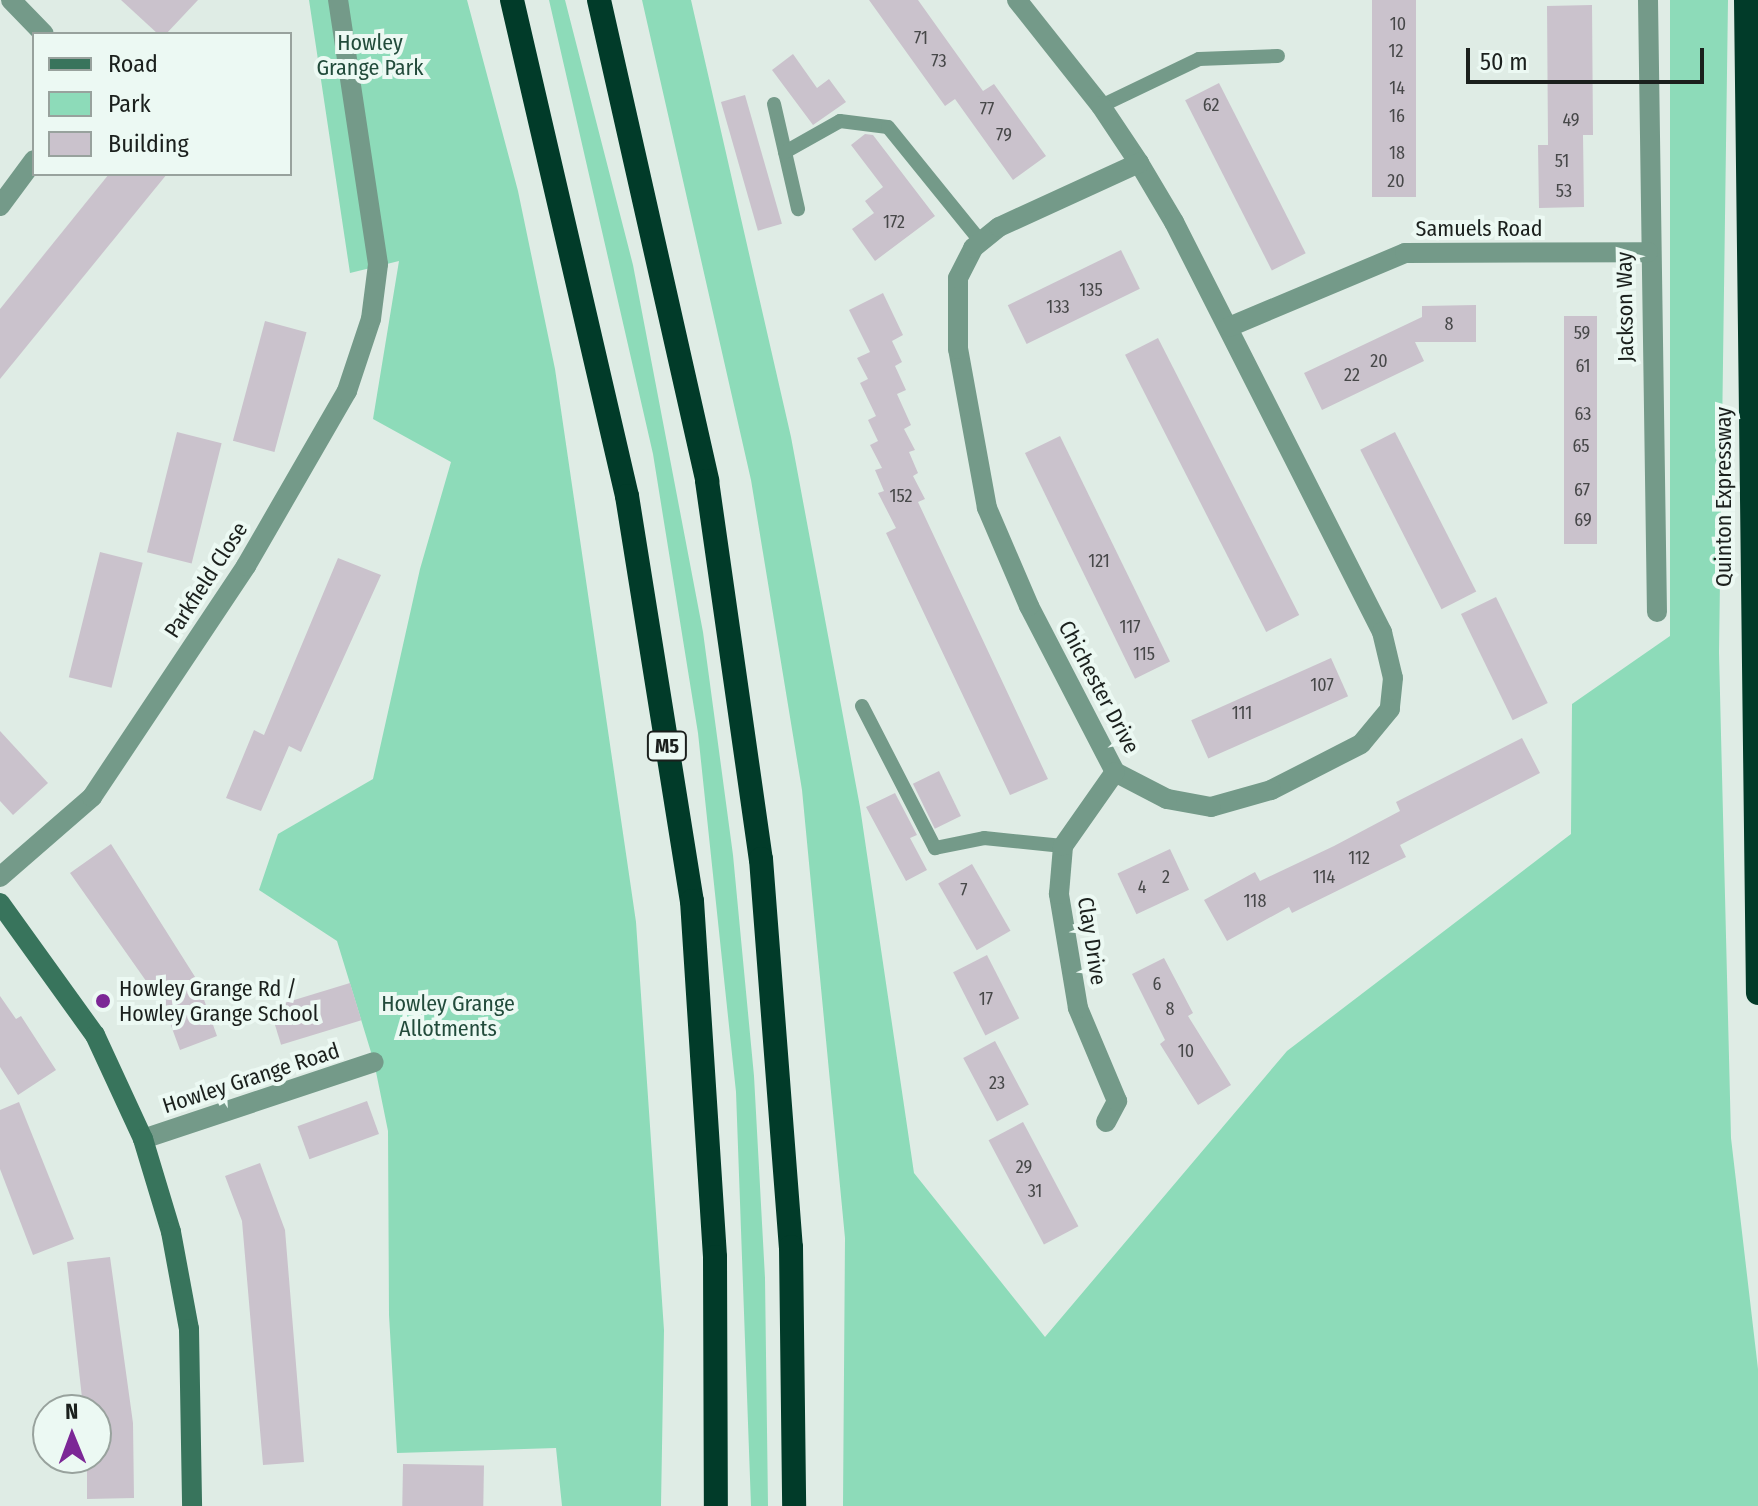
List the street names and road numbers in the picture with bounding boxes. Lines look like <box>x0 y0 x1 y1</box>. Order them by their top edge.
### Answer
street label: Samuels Road <box>1416 216 1542 242</box>
street label: Jackson Way <box>1611 252 1639 362</box>
street label: Quinton Expressway <box>1711 407 1737 587</box>
street label: Parkfield Close <box>159 517 253 643</box>
street label: Chichester Drive <box>1053 616 1145 758</box>
road number: M5 <box>645 730 689 762</box>
street label: Clay Drive <box>1072 895 1112 987</box>
street label: Howley Grange Road <box>159 1037 343 1119</box>

